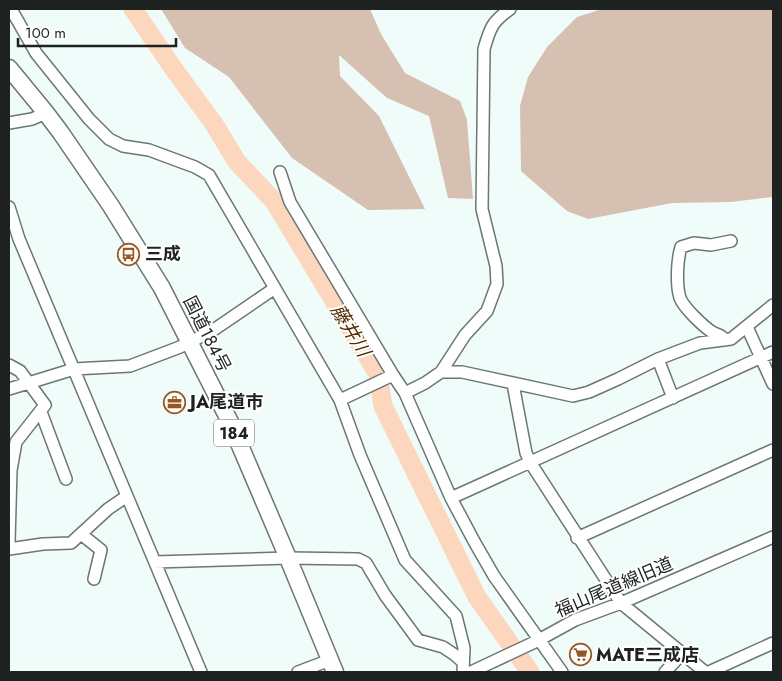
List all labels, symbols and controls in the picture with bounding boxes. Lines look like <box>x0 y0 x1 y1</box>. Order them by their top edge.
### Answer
scale bar <box>18 15 175 47</box>
text: 100 m <box>25 22 66 44</box>
place label: 三成 <box>145 241 181 267</box>
bus stop icon: 三成 <box>117 242 141 266</box>
street label: 国道184号 <box>177 291 237 377</box>
water label: 藤井川 <box>324 299 378 363</box>
place label: JA尾道市 <box>187 389 263 415</box>
office icon: JA尾道市 <box>162 390 186 414</box>
road number: 184 <box>214 419 254 446</box>
street label: 福山尾道線旧道 <box>551 550 677 624</box>
place label: MATE三成店 <box>596 642 699 668</box>
supermarket icon: MATE三成店 <box>568 643 592 667</box>

